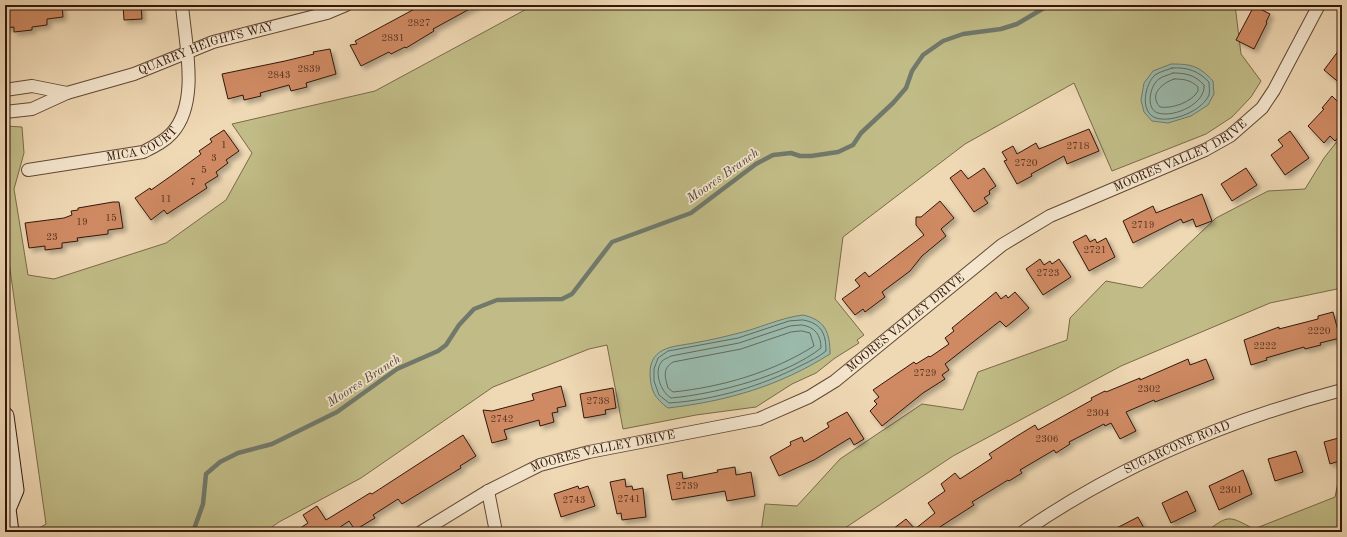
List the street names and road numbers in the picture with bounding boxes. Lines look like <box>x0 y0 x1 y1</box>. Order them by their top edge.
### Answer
street label: QUARRY HEIGHTS WAY <box>137 21 275 77</box>
street label: MOORES VALLEY DRIVE <box>1112 118 1250 194</box>
street label: MICA COURT <box>105 125 180 164</box>
street label: MOORES VALLEY DRIVE <box>845 272 967 375</box>
street label: SUGARCONE ROAD <box>1122 420 1232 477</box>
street label: MOORES VALLEY DRIVE <box>529 429 676 475</box>

